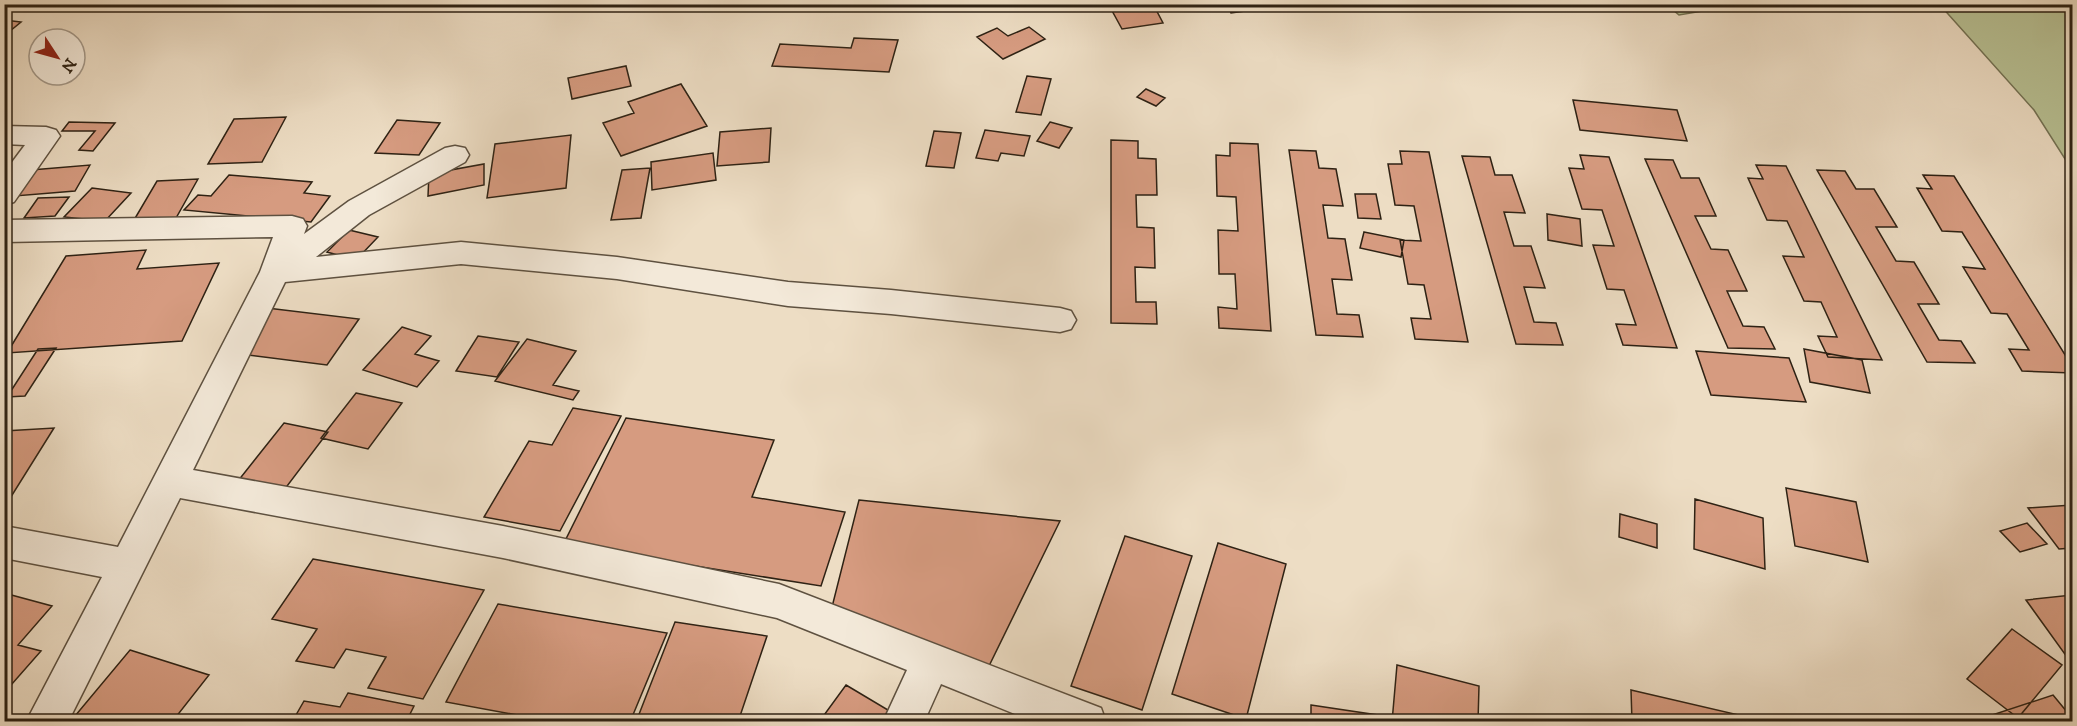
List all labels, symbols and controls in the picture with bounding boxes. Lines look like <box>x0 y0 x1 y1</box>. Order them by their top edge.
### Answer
north arrow <box>27 27 87 87</box>
text: N <box>56 54 80 76</box>

